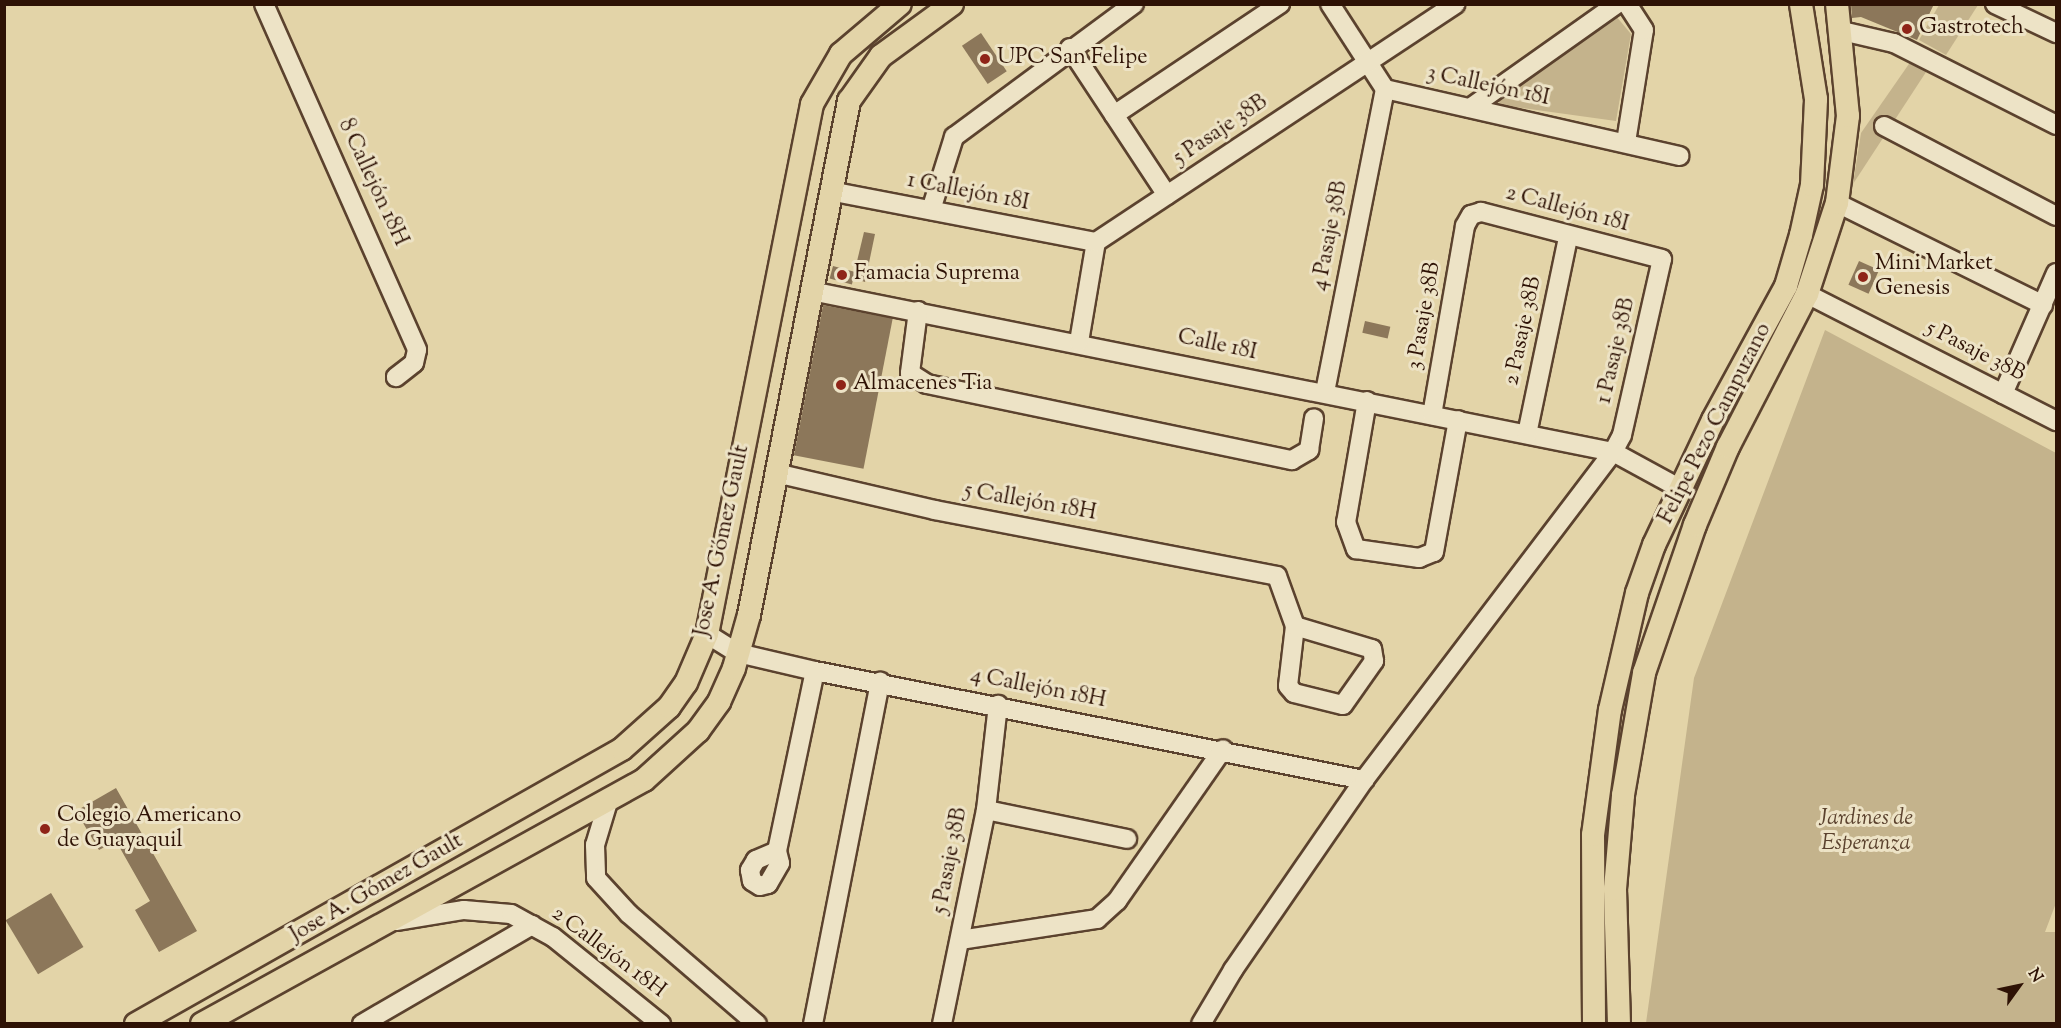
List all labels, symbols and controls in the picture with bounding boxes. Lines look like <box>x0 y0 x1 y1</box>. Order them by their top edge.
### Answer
place label: Gastrotech <box>1919 16 2024 42</box>
marker: Gastrotech <box>1900 22 1914 36</box>
place label: UPC San Felipe <box>997 46 1147 72</box>
marker: UPC San Felipe <box>978 52 992 66</box>
street label: 3 Callejón 18I <box>1424 61 1552 113</box>
street label: 5 Pasaje 38B <box>1169 90 1273 172</box>
street label: 8 Callejón 18H <box>331 115 413 251</box>
street label: 1 Callejón 18I <box>905 168 1031 218</box>
street label: 4 Pasaje 38B <box>1307 179 1355 293</box>
street label: 2 Callejón 18I <box>1503 181 1631 239</box>
place label: Mini Market Genesis <box>1875 251 1993 302</box>
street label: 3 Pasaje 38B <box>1403 260 1447 372</box>
place label: Famacia Suprema <box>854 262 1020 288</box>
marker: Famacia Suprema <box>835 268 849 282</box>
marker: Mini Market Genesis <box>1856 270 1870 284</box>
street label: 2 Pasaje 38B <box>1500 274 1548 388</box>
street label: 1 Pasaje 38B <box>1592 296 1642 406</box>
street label: 5 Pasaje 38B <box>1921 316 2029 388</box>
street label: Felipe Pezo Campuzano <box>1654 319 1778 529</box>
street label: Calle 18I <box>1175 325 1259 367</box>
place label: Almacenes Tia <box>853 372 992 398</box>
marker: Almacenes Tia <box>834 378 848 392</box>
street label: Jose A. Gómez Gault <box>690 443 756 639</box>
street label: 5 Callejón 18H <box>962 478 1098 528</box>
street label: 4 Callejón 18H <box>968 663 1108 715</box>
place label: Colegio Americano de Guayaquil <box>57 803 241 854</box>
street label: 5 Pasaje 38B <box>928 806 974 916</box>
park label: Jardines de Esperanza <box>1819 806 1913 858</box>
marker: Colegio Americano de Guayaquil <box>38 822 52 836</box>
street label: Jose A. Gómez Gault <box>286 829 468 949</box>
street label: 2 Callejón 18H <box>546 901 670 1005</box>
north arrow <box>1989 956 2049 1016</box>
text: N <box>2021 964 2048 988</box>

